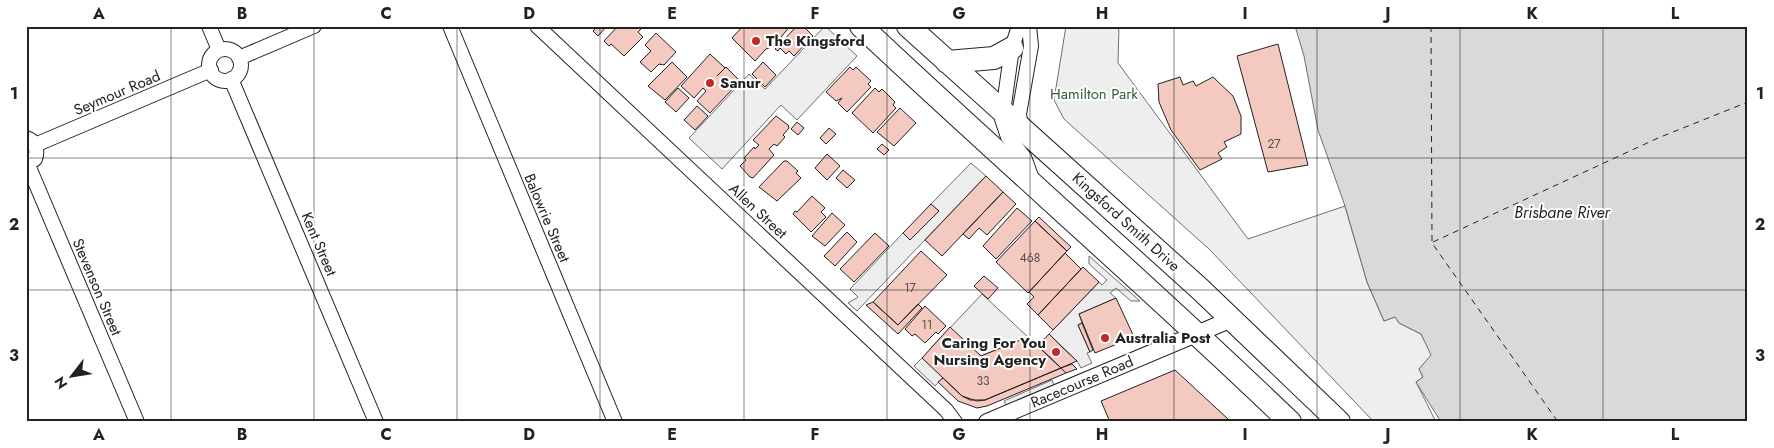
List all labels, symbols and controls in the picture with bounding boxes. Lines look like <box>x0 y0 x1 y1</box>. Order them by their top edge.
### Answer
text: A <box>92 2 105 25</box>
text: B <box>237 2 247 25</box>
text: C <box>380 2 392 25</box>
text: D <box>523 2 535 25</box>
text: E <box>667 2 677 25</box>
text: F <box>811 2 819 25</box>
text: G <box>952 2 966 25</box>
text: H <box>1096 2 1108 25</box>
text: I <box>1242 2 1248 25</box>
text: J <box>1382 2 1391 25</box>
text: K <box>1526 2 1538 25</box>
text: L <box>1671 2 1680 25</box>
place label: The Kingsford <box>766 30 865 52</box>
marker: The Kingsford <box>750 35 762 47</box>
street label: Seymour Road <box>70 65 164 121</box>
place label: Sanur <box>720 72 762 94</box>
marker: Sanur <box>704 77 716 89</box>
text: 1 <box>10 82 18 105</box>
text: 1 <box>1756 82 1764 105</box>
park label: Hamilton Park <box>1050 83 1138 105</box>
house number: 27 <box>1267 135 1281 153</box>
street label: Kingsford Smith Drive <box>1067 167 1185 277</box>
street label: Balowrie Street <box>518 170 576 266</box>
street label: Allen Street <box>724 178 792 244</box>
water label: Brisbane River <box>1514 201 1611 224</box>
street label: Kent Street <box>296 209 342 280</box>
text: 2 <box>9 213 19 236</box>
text: 2 <box>1755 213 1765 236</box>
street label: Stevenson Street <box>67 235 128 339</box>
house number: 468 <box>1020 249 1040 267</box>
house number: 17 <box>904 279 917 297</box>
house number: 11 <box>922 316 932 334</box>
place label: Australia Post <box>1114 327 1211 349</box>
place label: Caring For You Nursing Agency <box>933 332 1046 371</box>
marker: Australia Post <box>1099 332 1111 344</box>
text: 3 <box>9 344 19 367</box>
text: 3 <box>1755 344 1765 367</box>
marker: Caring For You Nursing Agency <box>1050 346 1062 358</box>
north arrow <box>48 350 98 400</box>
street label: Racecourse Road <box>1027 350 1137 414</box>
house number: 33 <box>976 372 990 390</box>
text: N <box>49 373 72 393</box>
text: A <box>92 423 105 446</box>
text: B <box>237 423 247 446</box>
text: C <box>380 423 392 446</box>
text: D <box>523 423 535 446</box>
text: E <box>667 423 677 446</box>
text: F <box>811 423 819 446</box>
text: G <box>952 423 966 446</box>
text: H <box>1096 423 1108 446</box>
text: I <box>1242 423 1248 446</box>
text: J <box>1382 423 1391 446</box>
text: K <box>1526 423 1538 446</box>
text: L <box>1671 423 1680 446</box>

